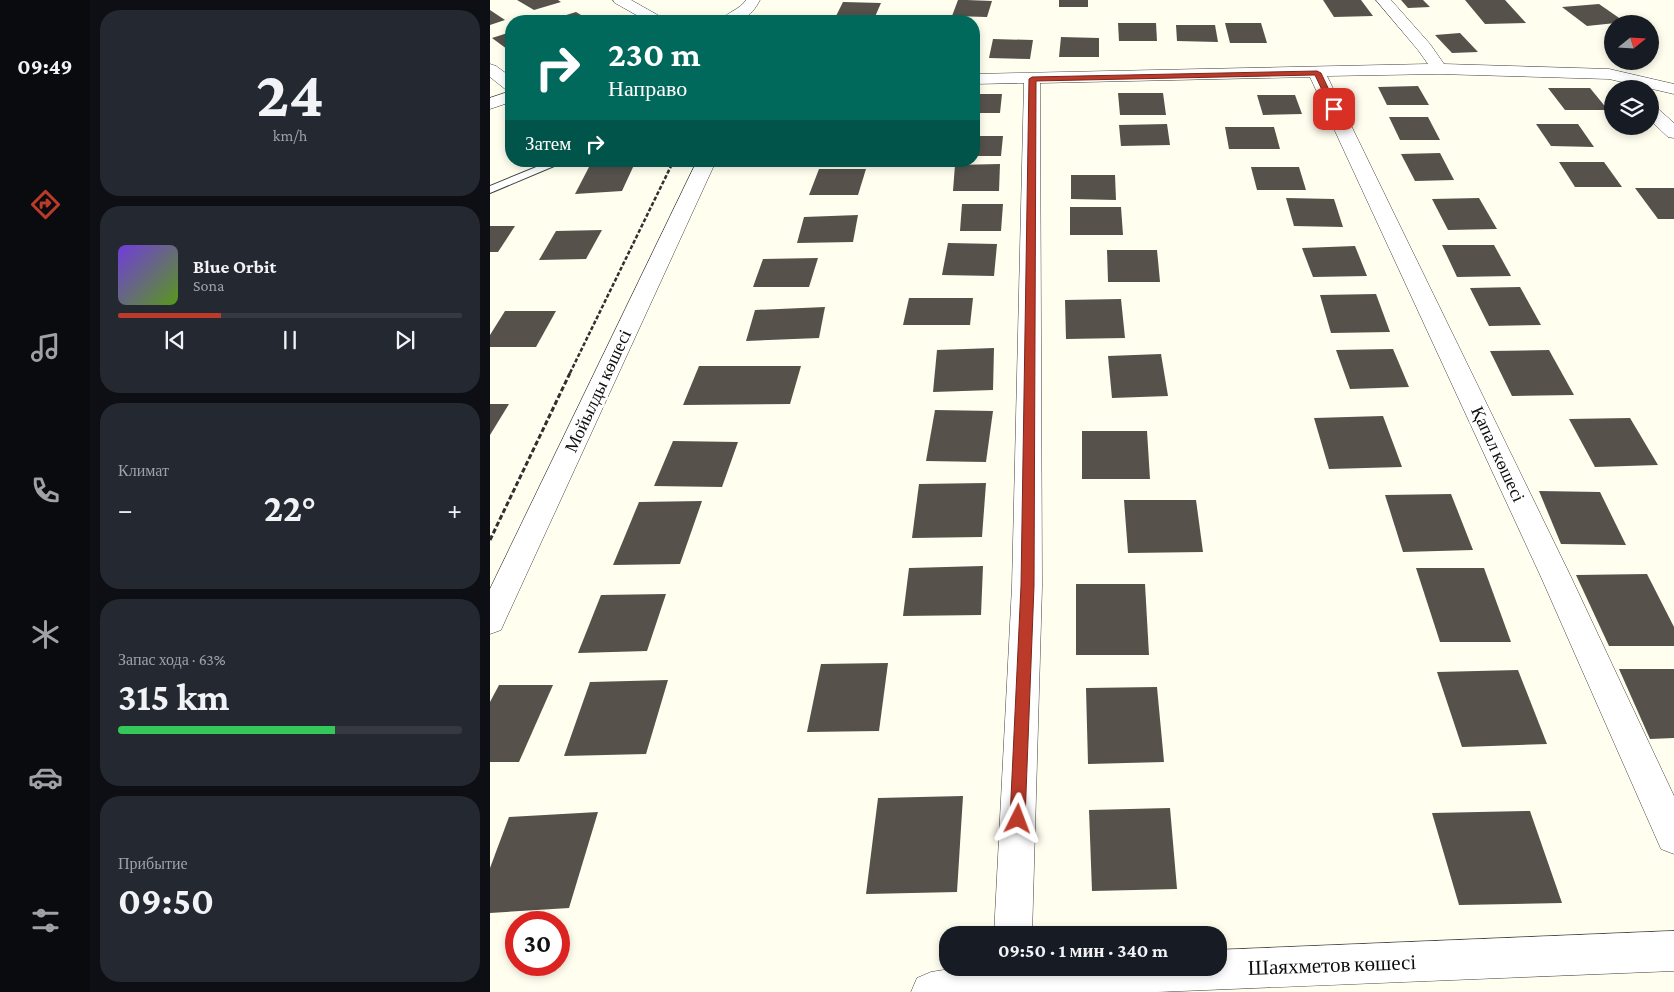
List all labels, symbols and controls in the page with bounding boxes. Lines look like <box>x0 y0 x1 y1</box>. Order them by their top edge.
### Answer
north arrow <box>1604 15 1659 70</box>
map controls <box>1604 15 1659 135</box>
icon: right <box>525 35 590 100</box>
text: 230 m <box>608 35 701 74</box>
text: 09:49 <box>17 54 73 79</box>
text: 24 <box>256 58 324 130</box>
text: Направо <box>608 76 687 101</box>
button: layers <box>1604 80 1659 135</box>
pin <box>1313 88 1355 130</box>
icon: arrive <box>1320 95 1348 123</box>
text: km/h <box>273 127 307 144</box>
icon: right <box>581 130 609 158</box>
text: Затем <box>525 133 571 154</box>
icon: directions <box>28 187 63 222</box>
text: Blue Orbit <box>193 256 276 277</box>
text: Sona <box>193 277 224 294</box>
icon: previous <box>161 326 189 354</box>
icon: pause <box>276 326 304 354</box>
icon: next <box>391 326 419 354</box>
street label: Мойылды көшесі <box>561 327 635 455</box>
icon: music <box>28 330 63 365</box>
street label: Қапал көшесі <box>1467 403 1529 505</box>
text: Климат <box>118 462 169 479</box>
icon: phone <box>28 473 63 508</box>
text: 22° <box>264 487 316 529</box>
text: − <box>118 494 133 525</box>
text: + <box>447 494 462 525</box>
icon: climate <box>28 617 63 652</box>
text: Запас хода · 63% <box>118 651 226 668</box>
text: 315 km <box>118 676 230 718</box>
icon: car <box>28 760 63 795</box>
position arrow <box>991 792 1043 844</box>
text: Прибытие <box>118 855 188 872</box>
text: 09:50 <box>118 880 214 922</box>
icon: filters <box>28 903 63 938</box>
speed limit sign: 30 <box>505 911 570 976</box>
text: 09:50 · 1 мин · 340 m <box>998 940 1168 961</box>
street label: Шаяхметов көшесі <box>1247 950 1417 980</box>

